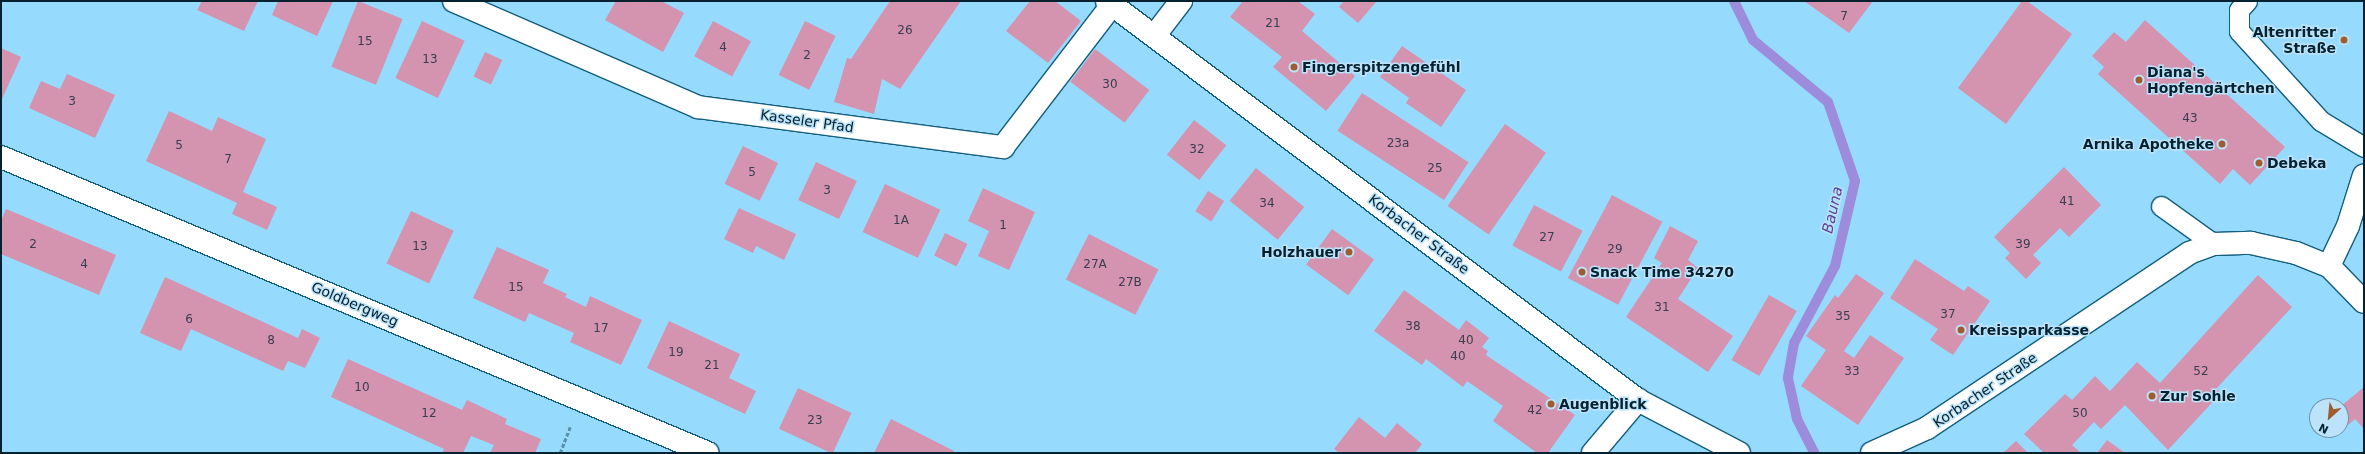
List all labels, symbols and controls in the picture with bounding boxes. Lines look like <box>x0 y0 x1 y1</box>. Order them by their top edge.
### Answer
house number: 7 <box>1840 10 1848 24</box>
house number: 21 <box>1265 17 1281 31</box>
house number: 26 <box>897 24 913 38</box>
place label: Altenritter Straße <box>2253 24 2336 56</box>
house number: 15 <box>357 35 373 49</box>
marker: Altenritter Straße <box>2339 35 2349 45</box>
house number: 4 <box>719 41 727 55</box>
house number: 2 <box>803 49 811 63</box>
house number: 13 <box>422 53 438 67</box>
place label: Fingerspitzengefühl <box>1302 59 1461 75</box>
marker: Fingerspitzengefühl <box>1289 62 1299 72</box>
place label: Diana's Hopfengärtchen <box>2147 64 2275 96</box>
marker: Diana's Hopfengärtchen <box>2134 75 2144 85</box>
house number: 30 <box>1102 78 1118 92</box>
house number: 3 <box>68 95 76 109</box>
street label: Kasseler Pfad <box>759 106 855 136</box>
house number: 43 <box>2182 112 2198 126</box>
place label: Arnika Apotheke <box>2083 136 2214 152</box>
house number: 23a <box>1387 137 1409 151</box>
house number: 5 <box>175 139 183 153</box>
marker: Arnika Apotheke <box>2217 139 2227 149</box>
house number: 32 <box>1189 143 1205 157</box>
house number: 7 <box>224 153 232 167</box>
place label: Debeka <box>2267 155 2326 171</box>
marker: Debeka <box>2254 158 2264 168</box>
house number: 25 <box>1427 162 1443 176</box>
house number: 5 <box>748 166 756 180</box>
house number: 3 <box>823 184 831 198</box>
water label: Bauna <box>1819 185 1847 235</box>
street label: Korbacher Straße <box>1365 191 1473 277</box>
house number: 41 <box>2059 195 2075 209</box>
house number: 34 <box>1259 197 1275 211</box>
house number: 1A <box>893 214 909 228</box>
house number: 1 <box>999 219 1007 233</box>
house number: 27 <box>1539 231 1555 245</box>
house number: 2 <box>29 238 37 252</box>
house number: 39 <box>2015 238 2031 252</box>
house number: 13 <box>412 240 428 254</box>
house number: 29 <box>1607 243 1623 257</box>
place label: Holzhauer <box>1261 244 1341 260</box>
marker: Holzhauer <box>1344 247 1354 257</box>
house number: 4 <box>80 258 88 272</box>
house number: 27A <box>1083 258 1107 272</box>
place label: Snack Time 34270 <box>1590 264 1734 280</box>
marker: Snack Time 34270 <box>1577 267 1587 277</box>
house number: 27B <box>1118 276 1142 290</box>
street label: Goldbergweg <box>309 278 401 330</box>
house number: 15 <box>508 281 524 295</box>
house number: 31 <box>1654 301 1670 315</box>
house number: 37 <box>1940 308 1956 322</box>
house number: 35 <box>1835 310 1851 324</box>
house number: 6 <box>185 313 193 327</box>
house number: 38 <box>1405 320 1421 334</box>
house number: 17 <box>593 322 609 336</box>
place label: Kreissparkasse <box>1969 322 2089 338</box>
marker: Kreissparkasse <box>1956 325 1966 335</box>
house number: 8 <box>267 334 275 348</box>
house number: 40 <box>1458 334 1474 348</box>
house number: 19 <box>668 346 684 360</box>
street label: Korbacher Straße <box>1930 349 2040 431</box>
house number: 40 <box>1450 350 1466 364</box>
house number: 21 <box>704 359 720 373</box>
house number: 33 <box>1844 365 1860 379</box>
house number: 52 <box>2193 365 2209 379</box>
house number: 10 <box>354 381 370 395</box>
place label: Zur Sohle <box>2160 388 2236 404</box>
marker: Zur Sohle <box>2147 391 2157 401</box>
place label: Augenblick <box>1559 396 1647 412</box>
north arrow <box>2309 398 2349 438</box>
marker: Augenblick <box>1546 399 1556 409</box>
house number: 42 <box>1527 404 1543 418</box>
house number: 12 <box>421 407 437 421</box>
house number: 50 <box>2072 407 2088 421</box>
house number: 23 <box>807 414 823 428</box>
text: N <box>2317 420 2331 436</box>

